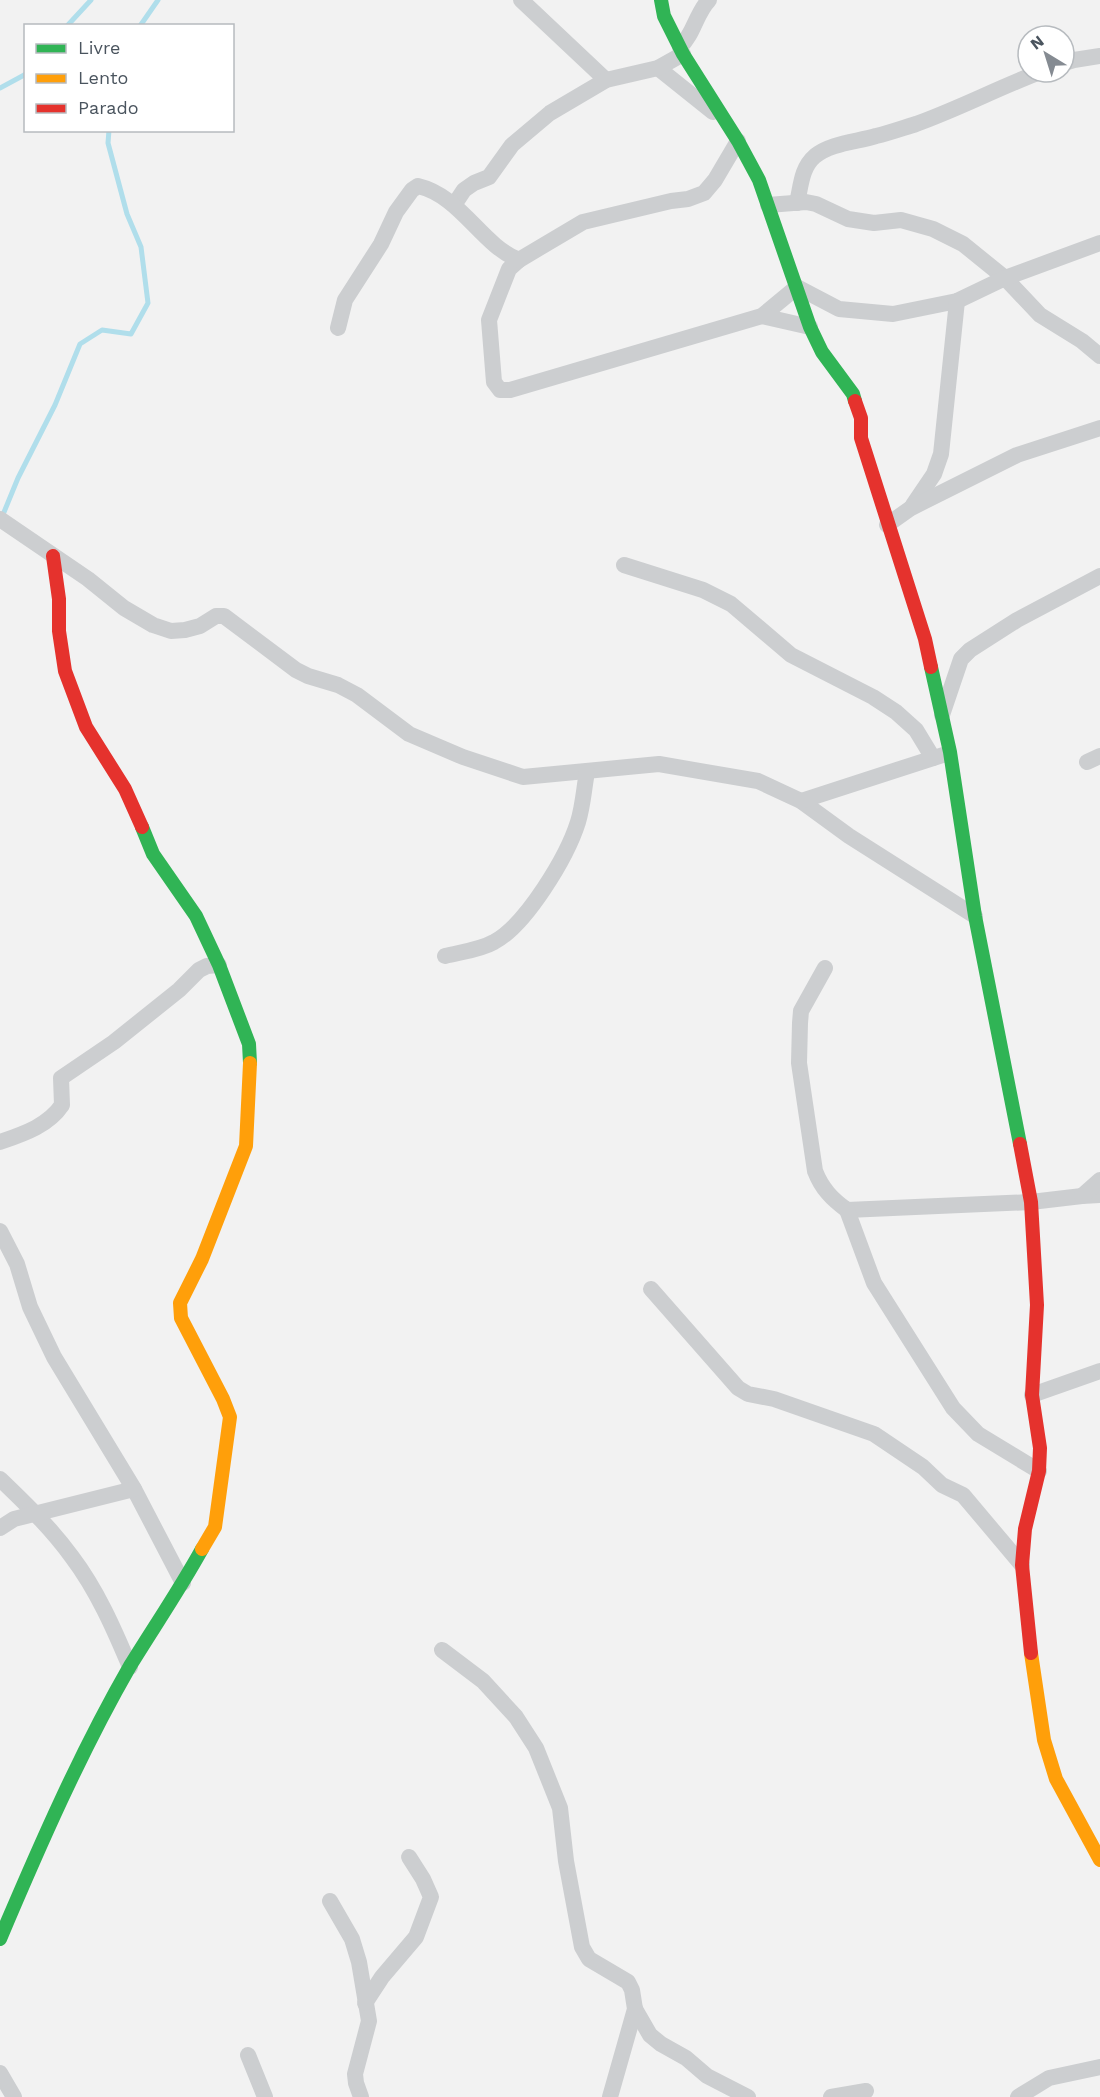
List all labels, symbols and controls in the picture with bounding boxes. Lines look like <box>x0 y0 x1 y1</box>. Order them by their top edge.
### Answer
legend <box>24 24 234 132</box>
north arrow <box>1016 24 1076 84</box>
text: N <box>1027 31 1048 54</box>
text: Livre <box>78 37 120 58</box>
text: Lento <box>78 67 128 88</box>
text: Parado <box>78 97 139 118</box>

